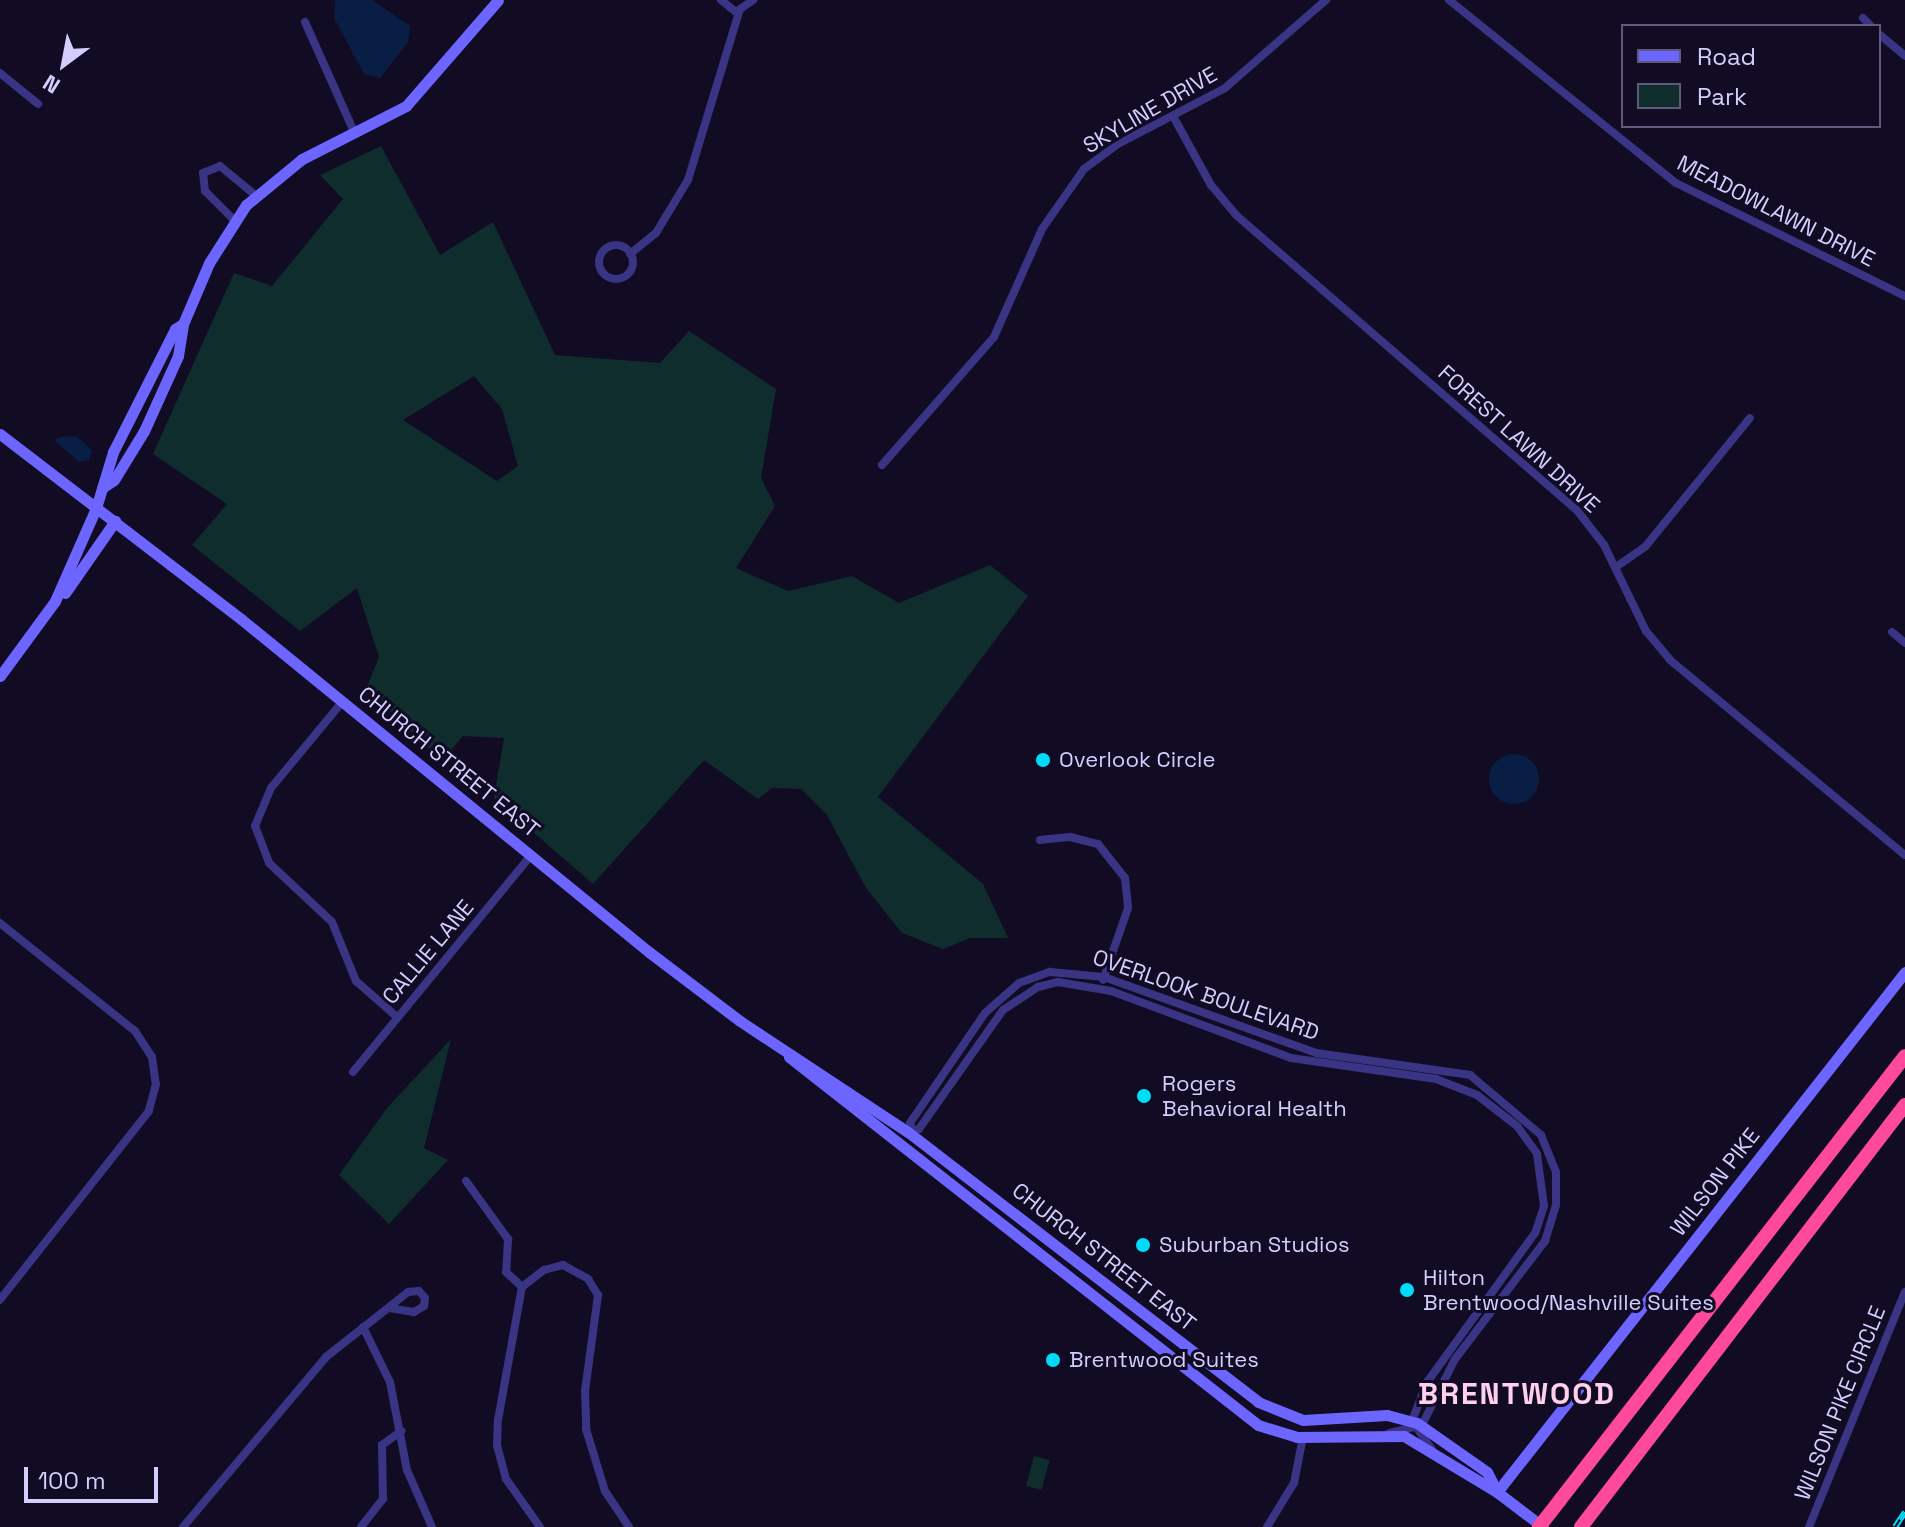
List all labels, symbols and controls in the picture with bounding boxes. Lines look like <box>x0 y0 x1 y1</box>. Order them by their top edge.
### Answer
north arrow <box>24 24 104 104</box>
legend <box>1621 24 1881 128</box>
text: Road <box>1697 41 1756 72</box>
street label: SKYLINE DRIVE <box>1078 61 1222 159</box>
text: N <box>38 69 65 100</box>
text: Park <box>1697 81 1747 112</box>
street label: MEADOWLAWN DRIVE <box>1673 150 1879 272</box>
street label: FOREST LAWN DRIVE <box>1433 359 1605 519</box>
street label: CHURCH STREET EAST <box>353 681 545 843</box>
place label: Overlook Circle <box>1059 747 1215 773</box>
marker: Overlook Circle <box>1034 751 1052 769</box>
street label: CALLIE LANE <box>377 894 479 1010</box>
street label: OVERLOOK BOULEVARD <box>1089 944 1323 1046</box>
place label: Rogers Behavioral Health <box>1162 1070 1347 1122</box>
marker: Rogers Behavioral Health <box>1133 1085 1155 1107</box>
street label: WILSON PIKE <box>1665 1123 1765 1241</box>
street label: CHURCH STREET EAST <box>1007 1177 1201 1337</box>
place label: Suburban Studios <box>1159 1232 1350 1258</box>
marker: Suburban Studios <box>1134 1236 1152 1254</box>
place label: Hilton Brentwood/Nashville Suites <box>1423 1264 1714 1316</box>
marker: Hilton Brentwood/Nashville Suites <box>1398 1281 1416 1299</box>
street label: WILSON PIKE CIRCLE <box>1789 1302 1891 1504</box>
place label: Brentwood Suites <box>1069 1347 1259 1373</box>
marker: Brentwood Suites <box>1044 1351 1062 1369</box>
district label: BRENTWOOD <box>1418 1376 1616 1412</box>
scale bar <box>28 1451 162 1501</box>
text: 100 m <box>38 1465 106 1496</box>

